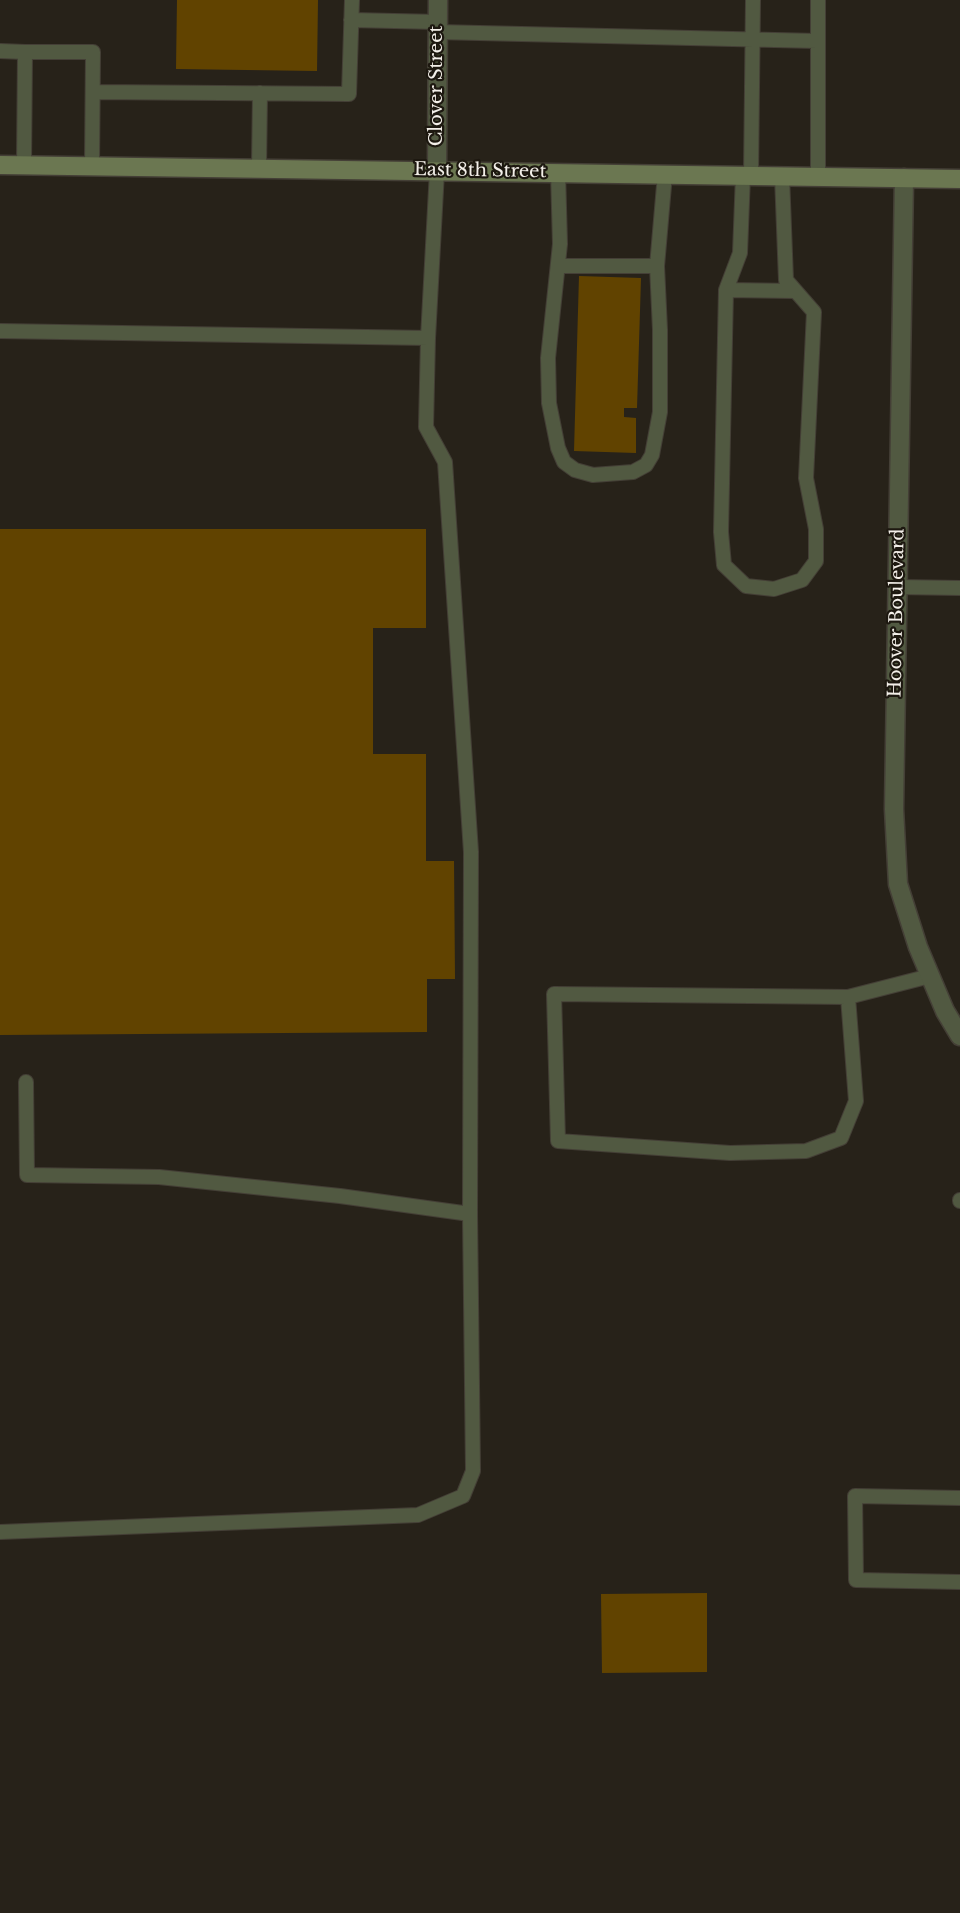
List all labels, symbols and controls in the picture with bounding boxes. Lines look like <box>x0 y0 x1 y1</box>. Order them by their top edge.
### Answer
street label: Clover Street <box>426 26 448 146</box>
street label: East 8th Street <box>414 159 546 183</box>
street label: Hoover Boulevard <box>885 528 909 698</box>

